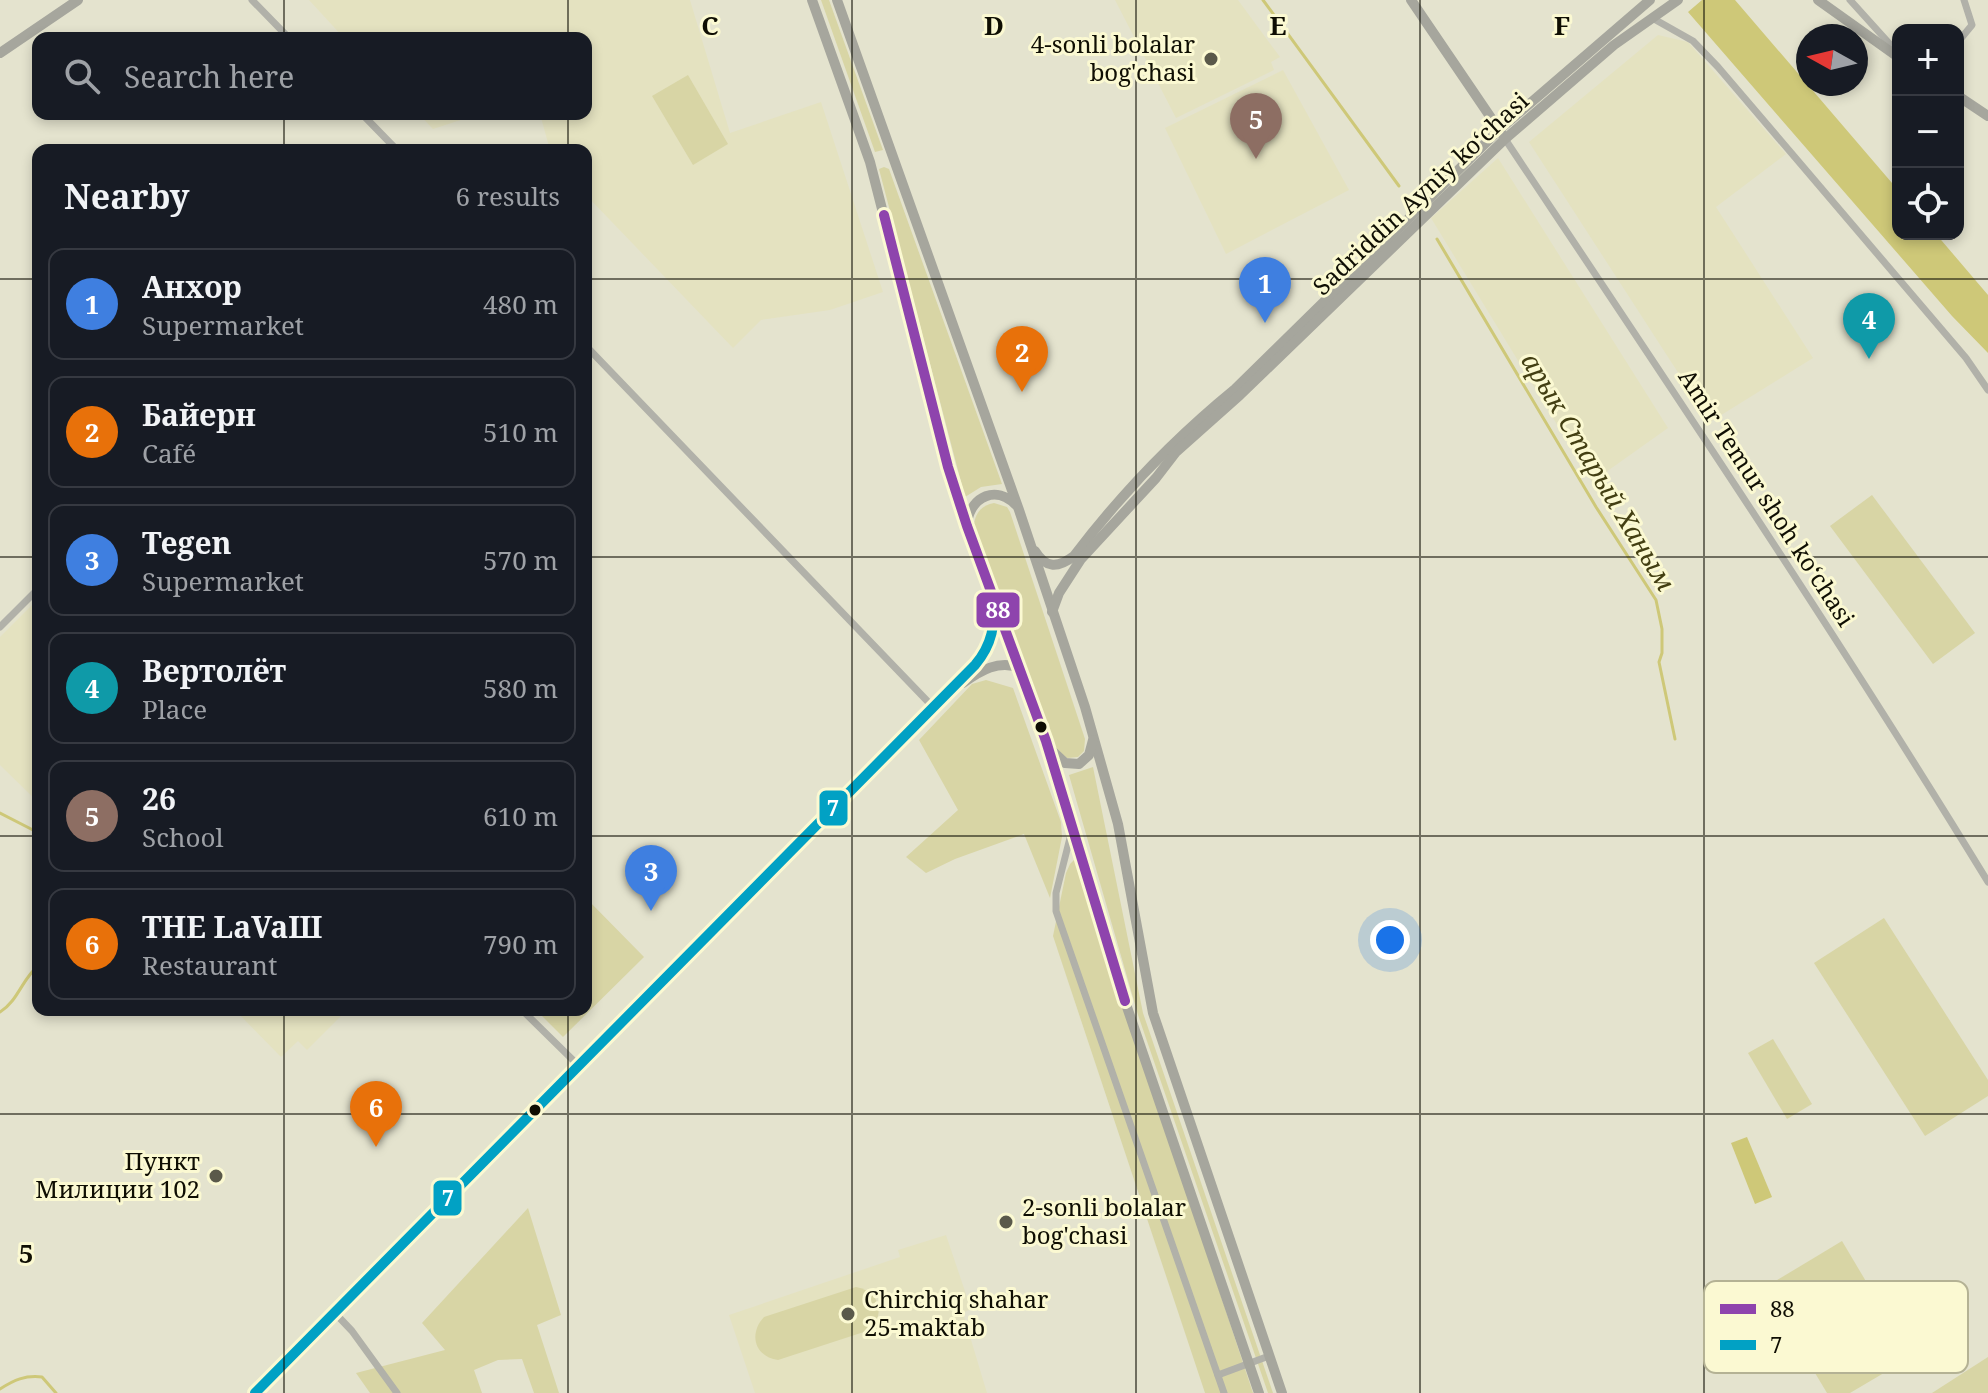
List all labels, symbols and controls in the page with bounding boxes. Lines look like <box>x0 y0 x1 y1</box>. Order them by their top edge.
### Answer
text: C <box>701 7 719 43</box>
text: D <box>984 7 1004 43</box>
text: E <box>1270 7 1287 43</box>
text: F <box>1554 7 1570 43</box>
north arrow <box>1796 24 1868 96</box>
map controls <box>1892 24 1964 240</box>
button: + <box>1892 24 1964 96</box>
place label: 4-sonli bolalar bog'chasi <box>1031 27 1195 88</box>
search box <box>32 32 592 120</box>
marker: 4-sonli bolalar bog'chasi <box>1202 50 1220 68</box>
icon: search <box>60 54 104 98</box>
text: Search here <box>124 56 294 97</box>
street label: Sadriddin Ayniy ko‘chasi <box>1305 84 1535 302</box>
pin: 5 <box>1230 93 1282 159</box>
button: − <box>1892 96 1964 168</box>
button: locate <box>1892 168 1964 240</box>
text: Nearby <box>64 173 190 219</box>
text: 6 results <box>455 178 560 214</box>
pin: 1 <box>1239 257 1291 323</box>
text: Анхор <box>142 266 242 307</box>
text: 1 <box>85 286 99 322</box>
text: 480 m <box>483 286 558 322</box>
pin: 4 <box>1843 293 1895 359</box>
text: Supermarket <box>142 307 304 343</box>
pin: 2 <box>996 326 1048 392</box>
water label: арык Старый Ханым <box>1514 346 1684 597</box>
street label: Amir Temur shoh ko‘chasi <box>1672 362 1863 632</box>
text: Байерн <box>142 394 256 435</box>
text: 2 <box>85 414 99 450</box>
text: 510 m <box>483 414 558 450</box>
text: Café <box>142 435 196 471</box>
text: Tegen <box>142 522 232 563</box>
text: 3 <box>85 542 99 578</box>
text: 570 m <box>483 542 558 578</box>
text: Supermarket <box>142 563 304 599</box>
line badge: 88 <box>975 591 1021 629</box>
text: 88 <box>986 594 1010 624</box>
text: Вертолёт <box>142 650 286 691</box>
text: 4 <box>85 670 99 706</box>
text: 580 m <box>483 670 558 706</box>
text: Place <box>142 691 207 727</box>
unlabelled marker <box>1033 719 1049 735</box>
text: 26 <box>142 778 176 819</box>
line badge: 7 <box>818 789 849 827</box>
text: 7 <box>827 792 839 822</box>
text: 5 <box>85 798 99 834</box>
text: 610 m <box>483 798 558 834</box>
text: School <box>142 819 224 855</box>
pin: 3 <box>625 845 677 911</box>
text: THE LaVaШ <box>142 906 323 947</box>
your location <box>1370 920 1410 960</box>
text: 6 <box>85 926 99 962</box>
text: 790 m <box>483 926 558 962</box>
text: Restaurant <box>142 947 277 983</box>
pin: 6 <box>350 1081 402 1147</box>
unlabelled marker <box>527 1102 543 1118</box>
place label: Пункт Милиции 102 <box>35 1144 200 1205</box>
marker: Пункт Милиции 102 <box>207 1167 225 1185</box>
line badge: 7 <box>432 1179 463 1217</box>
text: 7 <box>442 1182 454 1212</box>
place label: 2-sonli bolalar bog'chasi <box>1022 1190 1186 1251</box>
marker: 2-sonli bolalar bog'chasi <box>997 1213 1015 1231</box>
text: 5 <box>19 1235 33 1271</box>
legend <box>1704 1281 1968 1373</box>
place label: Chirchiq shahar 25-maktab <box>864 1282 1048 1343</box>
text: 88 <box>1770 1293 1795 1323</box>
marker: Chirchiq shahar 25-maktab <box>839 1305 857 1323</box>
text: 7 <box>1770 1329 1782 1359</box>

